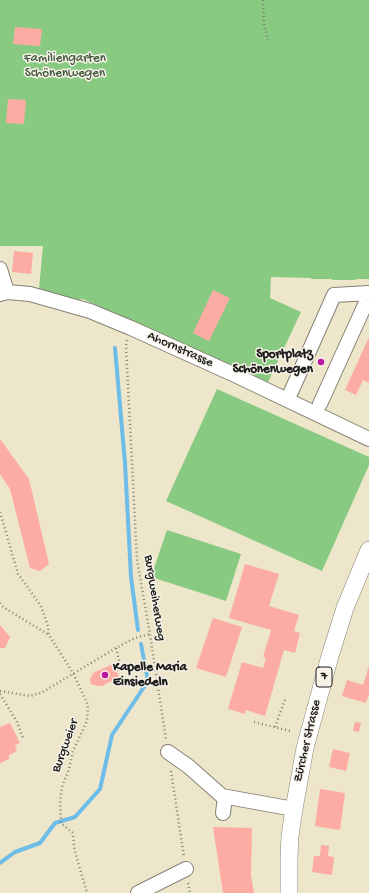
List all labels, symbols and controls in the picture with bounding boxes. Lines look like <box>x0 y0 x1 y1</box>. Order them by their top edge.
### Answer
park label: Familiengarten Schönenwegen <box>24 51 106 82</box>
street label: Ahornstrasse <box>145 329 215 371</box>
place label: Sportplatz Schönenwegen <box>233 347 313 378</box>
marker: Sportplatz Schönenwegen <box>316 357 326 367</box>
street label: Burgweiherweg <box>140 554 168 642</box>
place label: Kapelle Maria Einsiedeln <box>113 660 187 691</box>
road number: 7 <box>316 667 332 687</box>
marker: Kapelle Maria Einsiedeln <box>100 670 110 680</box>
street label: Zürcher Strasse <box>291 698 325 784</box>
street label: Burgweier <box>49 717 83 775</box>

